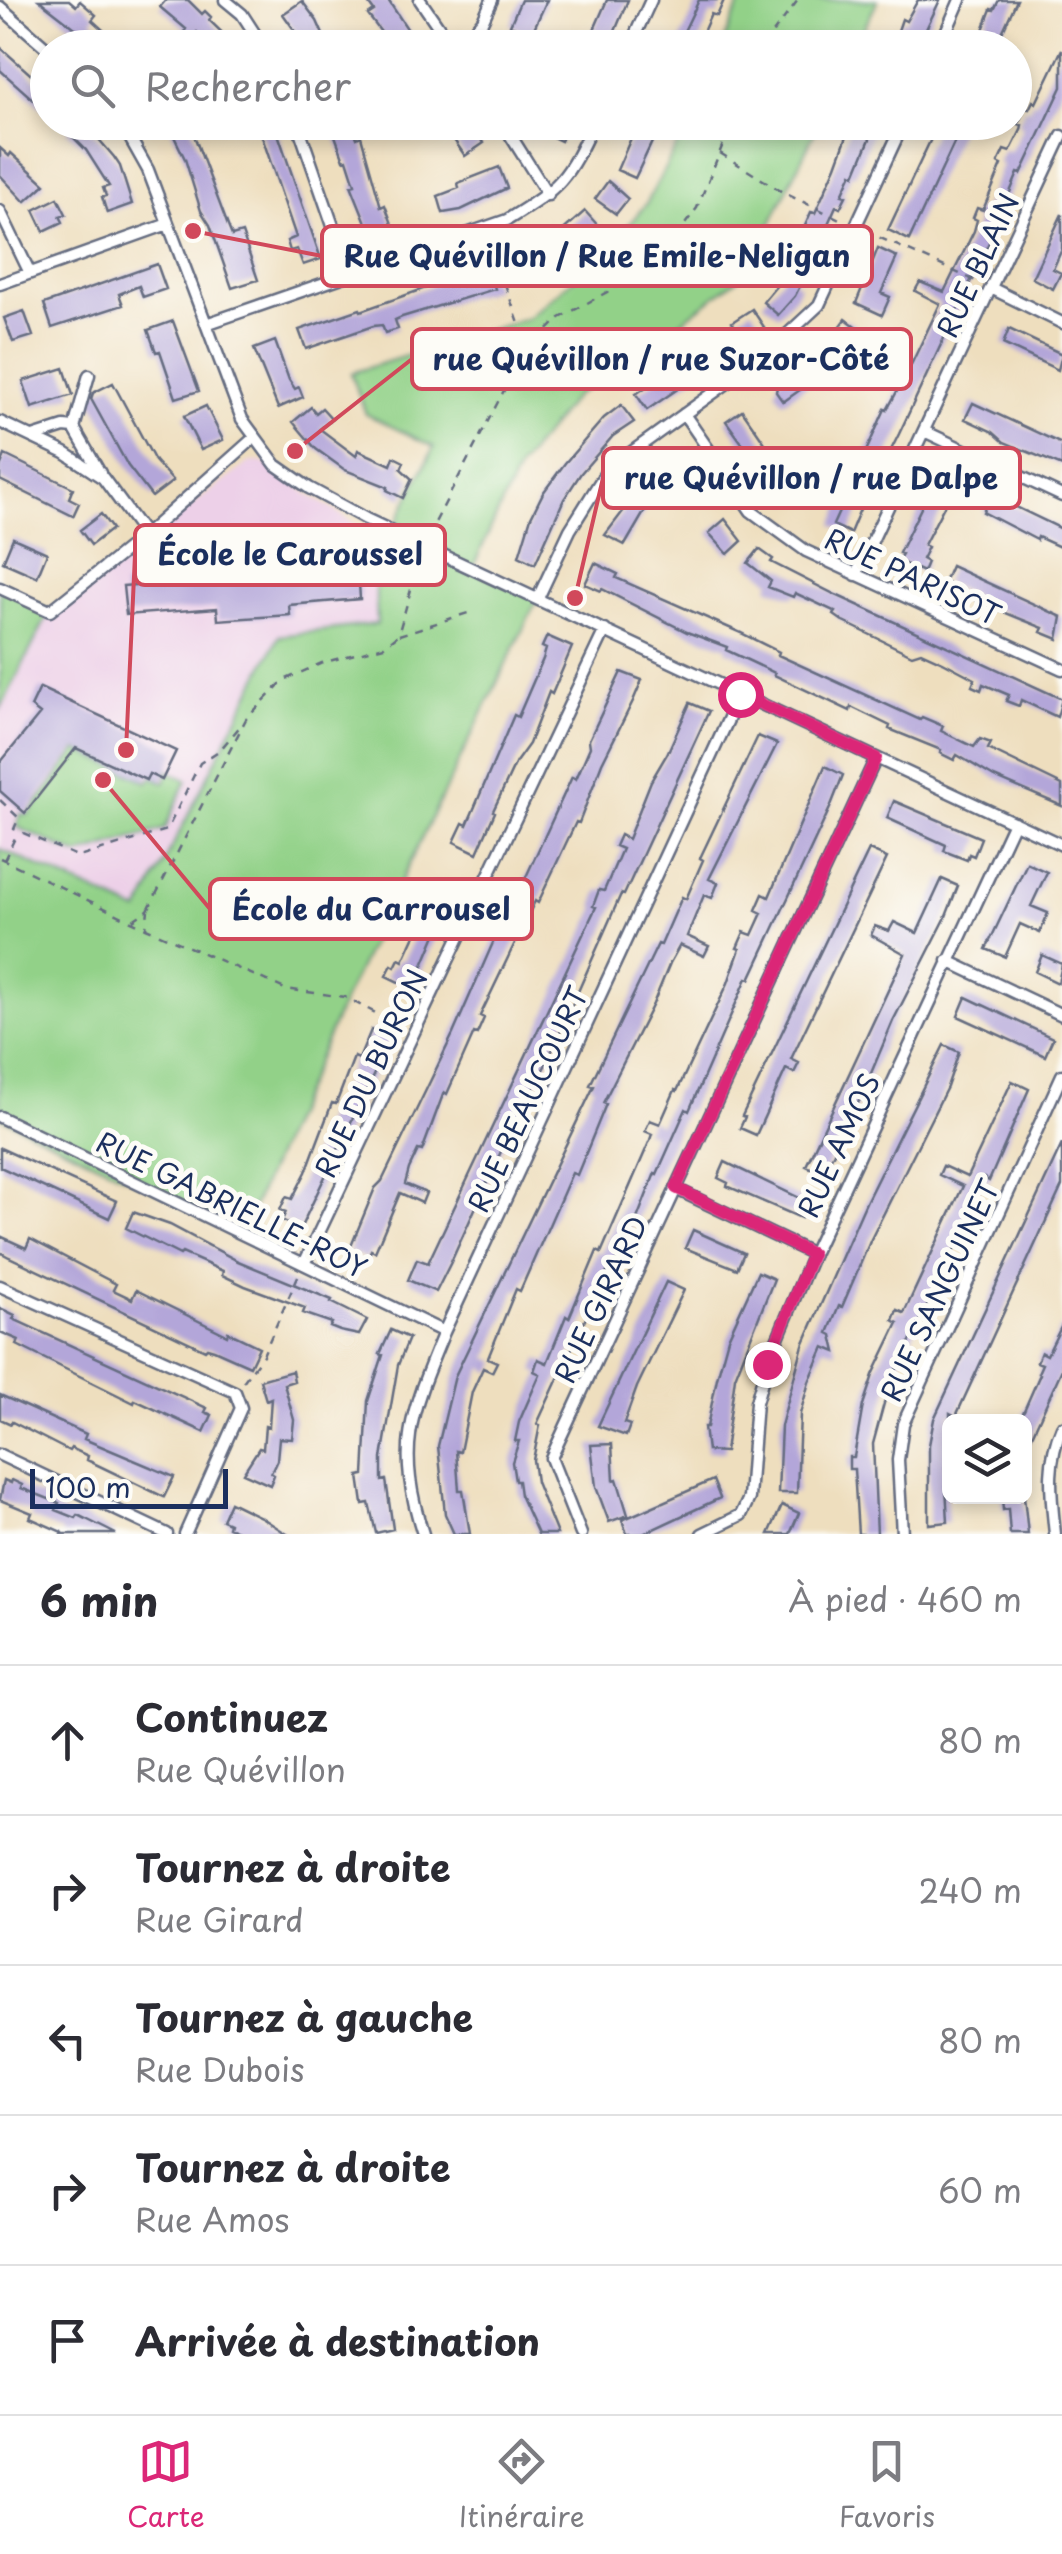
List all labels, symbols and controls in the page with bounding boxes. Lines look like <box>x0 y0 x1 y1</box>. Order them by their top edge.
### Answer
search box <box>30 30 1032 140</box>
text: Rechercher <box>145 57 351 114</box>
icon: search <box>65 58 120 113</box>
street label: RUE BLAIN <box>925 186 1029 344</box>
callout: Rue Quévillon / Rue Emile-Neligan <box>322 226 872 286</box>
text: Rue Quévillon / Rue Emile-Neligan <box>344 232 850 277</box>
callout: rue Quévillon / rue Suzor-Côté <box>412 329 911 389</box>
text: rue Quévillon / rue Suzor-Côté <box>433 335 889 380</box>
callout: rue Quévillon / rue Dalpe <box>603 448 1020 508</box>
text: rue Quévillon / rue Dalpe <box>624 454 998 499</box>
street label: RUE PARISOT <box>818 516 1009 636</box>
callout: École le Caroussel <box>135 525 445 585</box>
text: École le Caroussel <box>157 530 423 575</box>
route start <box>718 672 764 718</box>
callout: École du Carrousel <box>210 879 532 939</box>
text: École du Carrousel <box>232 885 510 930</box>
street label: RUE DU BURON <box>303 962 437 1184</box>
street label: RUE BEAUCOURT <box>456 979 598 1219</box>
street label: RUE AMOS <box>786 1066 890 1224</box>
street label: RUE GABRIELLE-ROY <box>89 1120 375 1288</box>
street label: RUE SANGUINET <box>869 1172 1009 1408</box>
street label: RUE GIRARD <box>542 1208 658 1390</box>
route end <box>745 1342 791 1388</box>
map controls <box>942 1414 1032 1504</box>
button: layers <box>942 1414 1032 1504</box>
scale bar <box>30 1464 228 1508</box>
text: 100 m <box>45 1465 131 1508</box>
text: 6 min <box>40 1568 159 1631</box>
text: À pied · 460 m <box>788 1575 1022 1623</box>
text: Continuez <box>135 1688 328 1745</box>
icon: ahead <box>40 1713 95 1768</box>
text: 80 m <box>938 1716 1022 1764</box>
text: Rue Quévillon <box>135 1745 346 1793</box>
text: Tournez à droite <box>135 1838 451 1895</box>
icon: right <box>40 1863 95 1918</box>
text: 240 m <box>919 1866 1022 1914</box>
text: Rue Girard <box>135 1895 304 1943</box>
text: Tournez à gauche <box>135 1988 473 2045</box>
icon: left <box>40 2013 95 2068</box>
text: 80 m <box>938 2016 1022 2064</box>
text: Rue Dubois <box>135 2045 305 2093</box>
text: Tournez à droite <box>135 2138 451 2195</box>
icon: right <box>40 2163 95 2218</box>
text: 60 m <box>938 2166 1022 2214</box>
text: Rue Amos <box>135 2195 289 2243</box>
text: Arrivée à destination <box>135 2312 540 2369</box>
icon: arrive <box>40 2313 95 2368</box>
tab: Carte <box>127 2434 205 2537</box>
tab: Itinéraire <box>459 2434 585 2537</box>
tab: Favoris <box>839 2434 935 2537</box>

